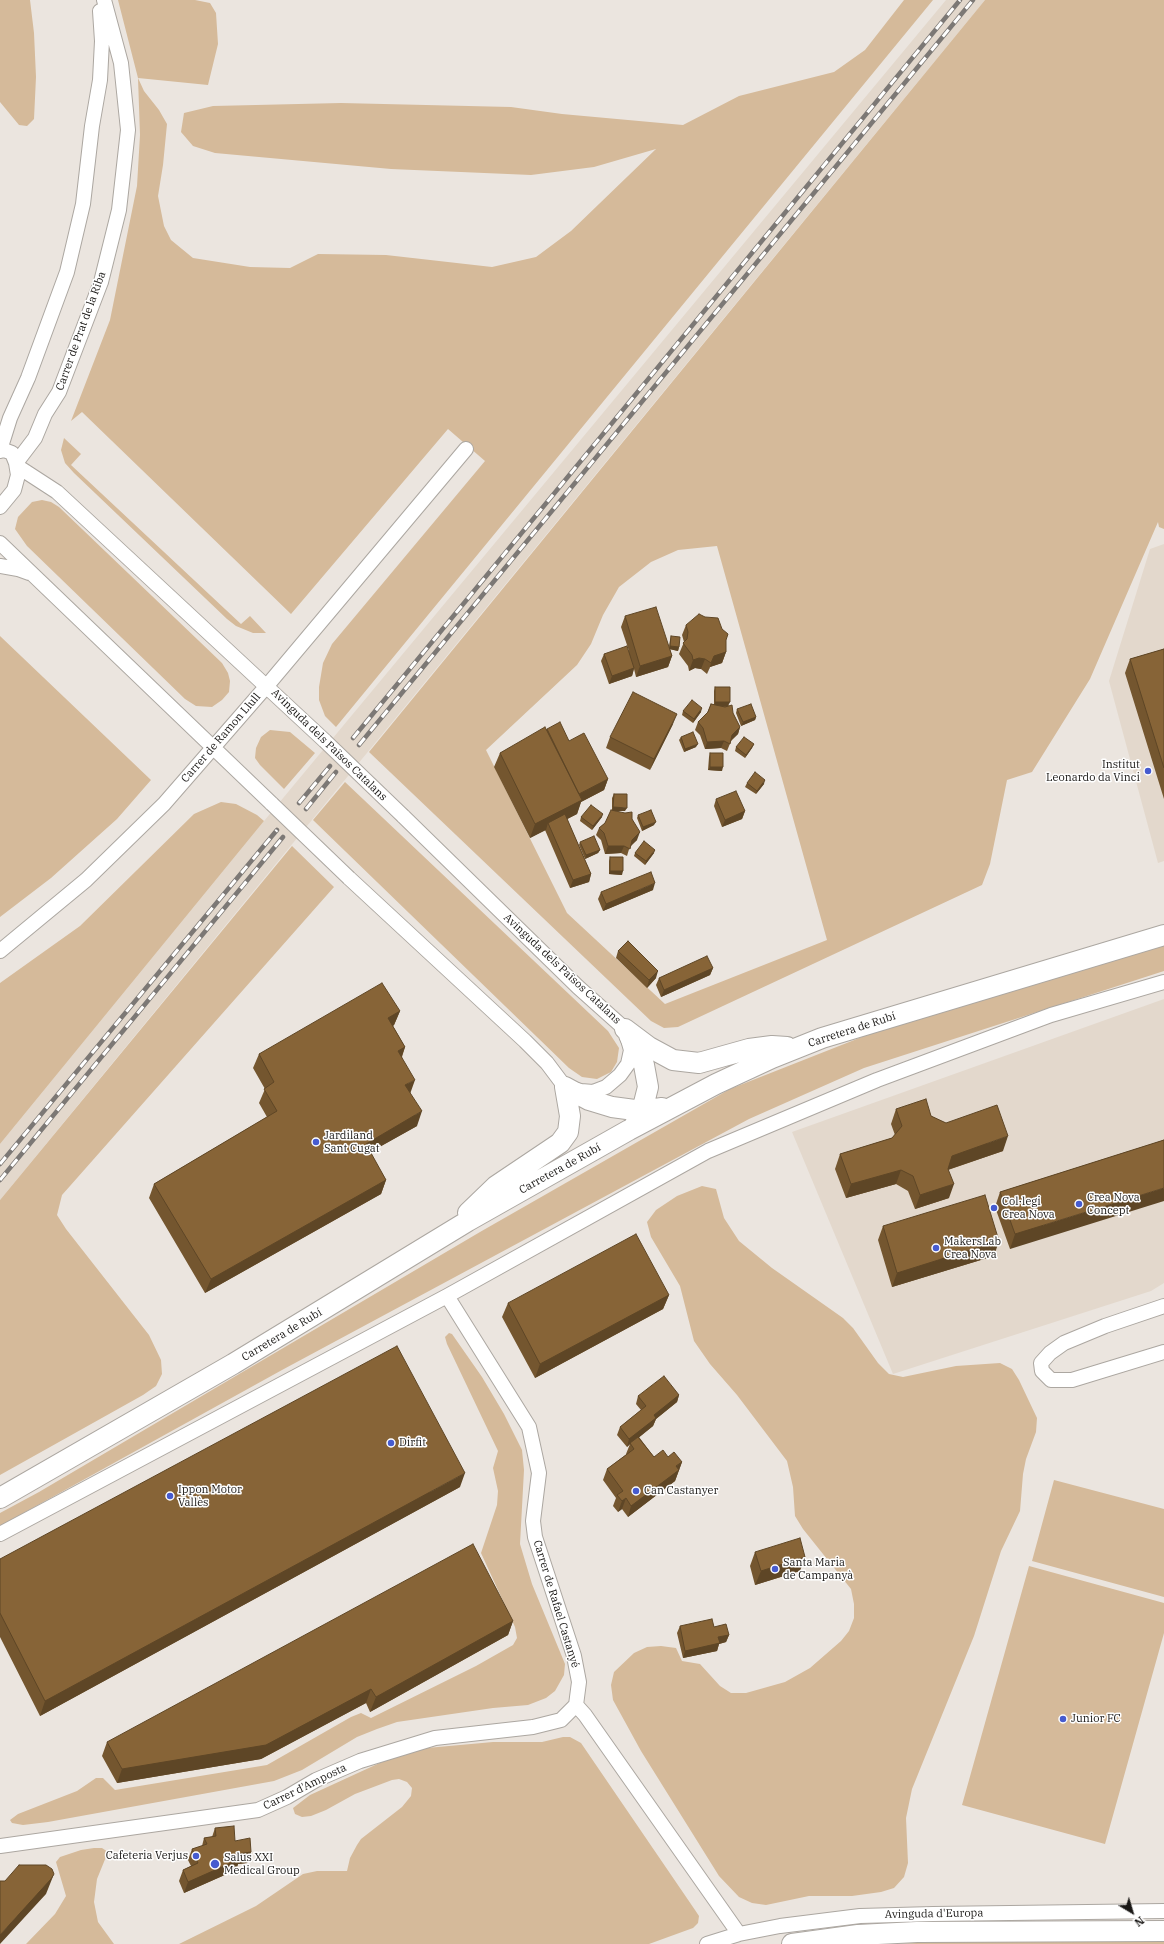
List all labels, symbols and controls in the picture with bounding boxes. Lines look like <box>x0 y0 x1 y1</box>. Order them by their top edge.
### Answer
street label: Carrer de Prat de la Riba <box>53 270 109 392</box>
street label: Avinguda dels Països Catalans <box>268 686 390 804</box>
street label: Carrer de Ramon Llull <box>179 691 263 785</box>
place label: Institut Leonardo da Vinci <box>1046 758 1140 784</box>
marker: Institut Leonardo da Vinci <box>1143 766 1153 776</box>
street label: Avinguda dels Països Catalans <box>501 911 623 1027</box>
street label: Carretera de Rubí <box>807 1010 897 1050</box>
place label: Jardiland Sant Cugat <box>324 1129 380 1155</box>
marker: Jardiland Sant Cugat <box>311 1137 321 1147</box>
street label: Carretera de Rubí <box>517 1141 603 1197</box>
place label: Crea Nova Concept <box>1087 1191 1140 1217</box>
place label: Col·legi Crea Nova <box>1002 1195 1055 1221</box>
marker: Crea Nova Concept <box>1074 1199 1084 1209</box>
marker: Col·legi Crea Nova <box>989 1203 999 1213</box>
place label: MakersLab Crea Nova <box>944 1235 1001 1261</box>
marker: MakersLab Crea Nova <box>931 1243 941 1253</box>
street label: Carretera de Rubí <box>240 1306 324 1364</box>
place label: Dirfit <box>399 1436 426 1450</box>
marker: Dirfit <box>386 1438 396 1448</box>
place label: Ippon Motor Vallès <box>178 1483 242 1509</box>
place label: Can Castanyer <box>644 1484 718 1498</box>
marker: Can Castanyer <box>631 1486 641 1496</box>
marker: Ippon Motor Vallès <box>165 1491 175 1501</box>
street label: Carrer de Rafael Castanyé <box>530 1539 582 1669</box>
place label: Santa Maria de Campanyà <box>783 1556 853 1582</box>
marker: Santa Maria de Campanyà <box>770 1564 780 1574</box>
place label: Junior FC <box>1071 1712 1121 1726</box>
marker: Junior FC <box>1058 1714 1068 1724</box>
street label: Carrer d'Amposta <box>261 1761 349 1813</box>
place label: Cafeteria Verjus <box>106 1849 188 1863</box>
marker: Cafeteria Verjus <box>191 1851 201 1861</box>
place label: Salus XXI Medical Group <box>224 1851 300 1877</box>
marker: Salus XXI Medical Group <box>209 1858 221 1870</box>
north arrow <box>1112 1892 1152 1932</box>
street label: Avinguda d'Europa <box>884 1907 984 1921</box>
text: N <box>1132 1913 1147 1930</box>

